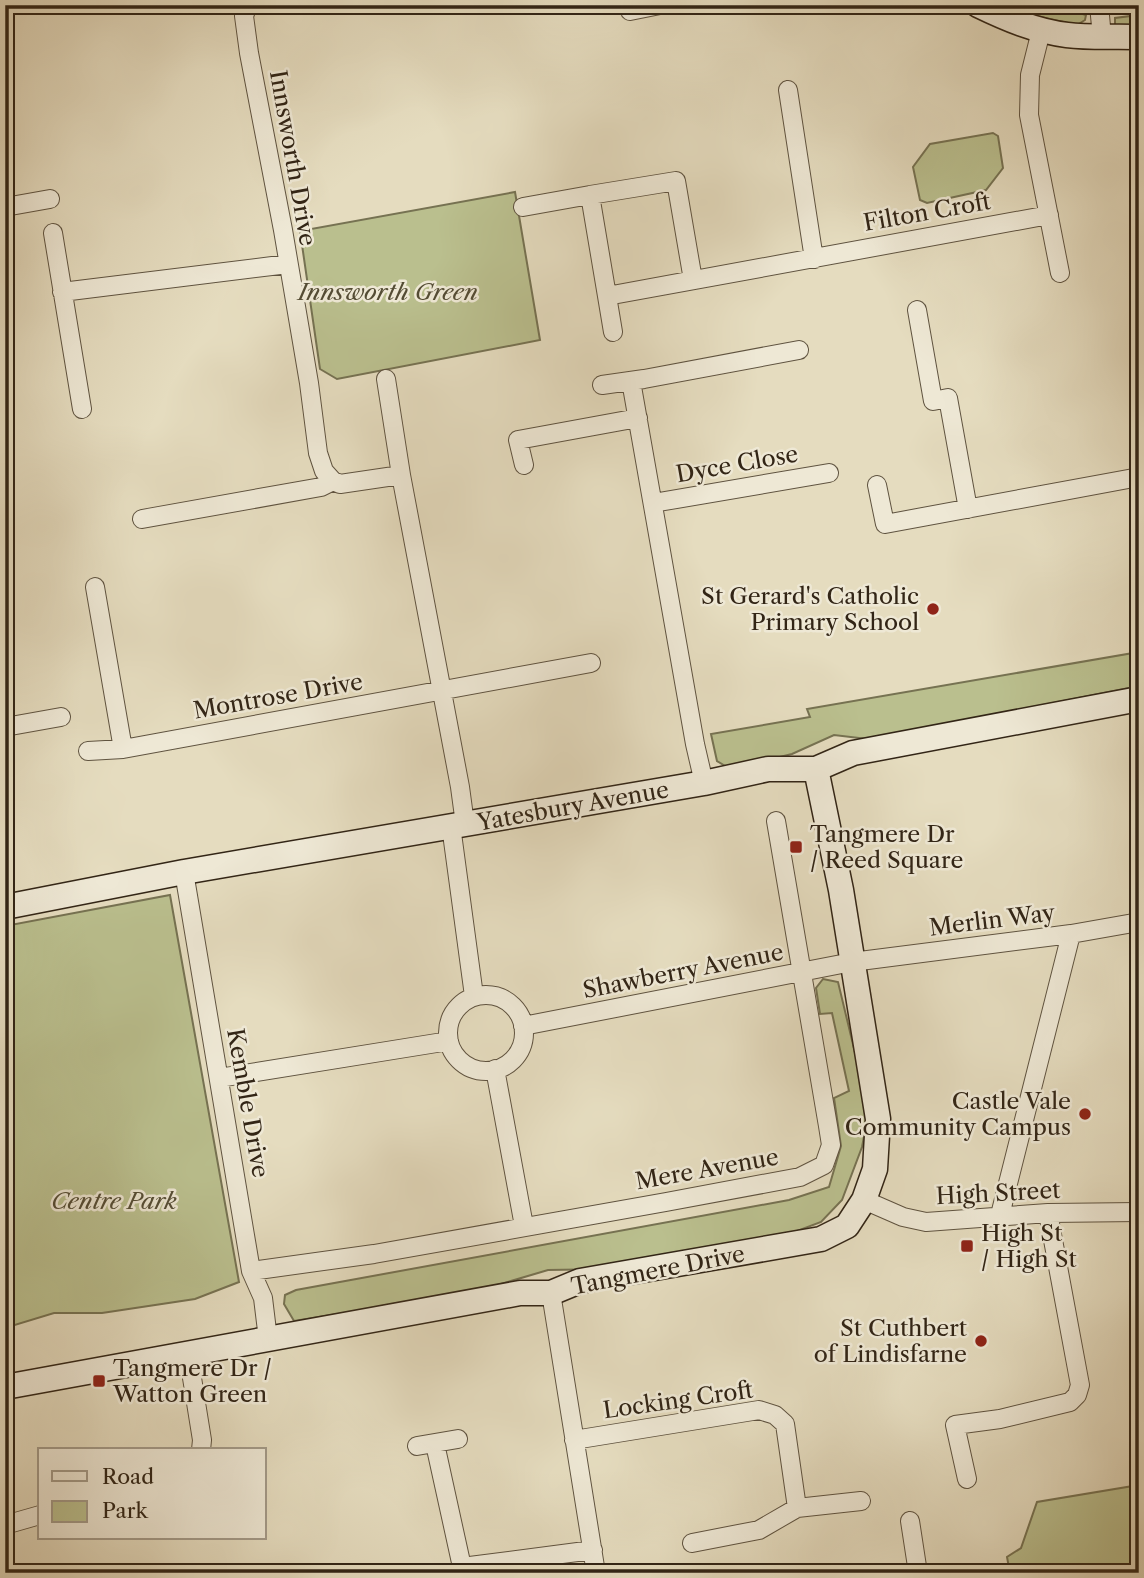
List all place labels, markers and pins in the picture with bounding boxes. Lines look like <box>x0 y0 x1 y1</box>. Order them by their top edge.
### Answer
place label: St Gerard's Catholic Primary School <box>701 582 919 636</box>
marker: St Gerard's Catholic Primary School <box>925 601 941 617</box>
place label: Tangmere Dr / Reed Square <box>810 820 963 874</box>
marker: Tangmere Dr / Reed Square <box>788 839 804 855</box>
place label: Castle Vale Community Campus <box>845 1087 1071 1141</box>
marker: Castle Vale Community Campus <box>1077 1106 1093 1122</box>
place label: High St / High St <box>981 1219 1077 1273</box>
marker: High St / High St <box>959 1238 975 1254</box>
place label: St Cuthbert of Lindisfarne <box>814 1314 967 1368</box>
marker: St Cuthbert of Lindisfarne <box>973 1333 989 1349</box>
place label: Tangmere Dr / Watton Green <box>112 1354 272 1408</box>
marker: Tangmere Dr / Watton Green <box>91 1373 107 1389</box>

